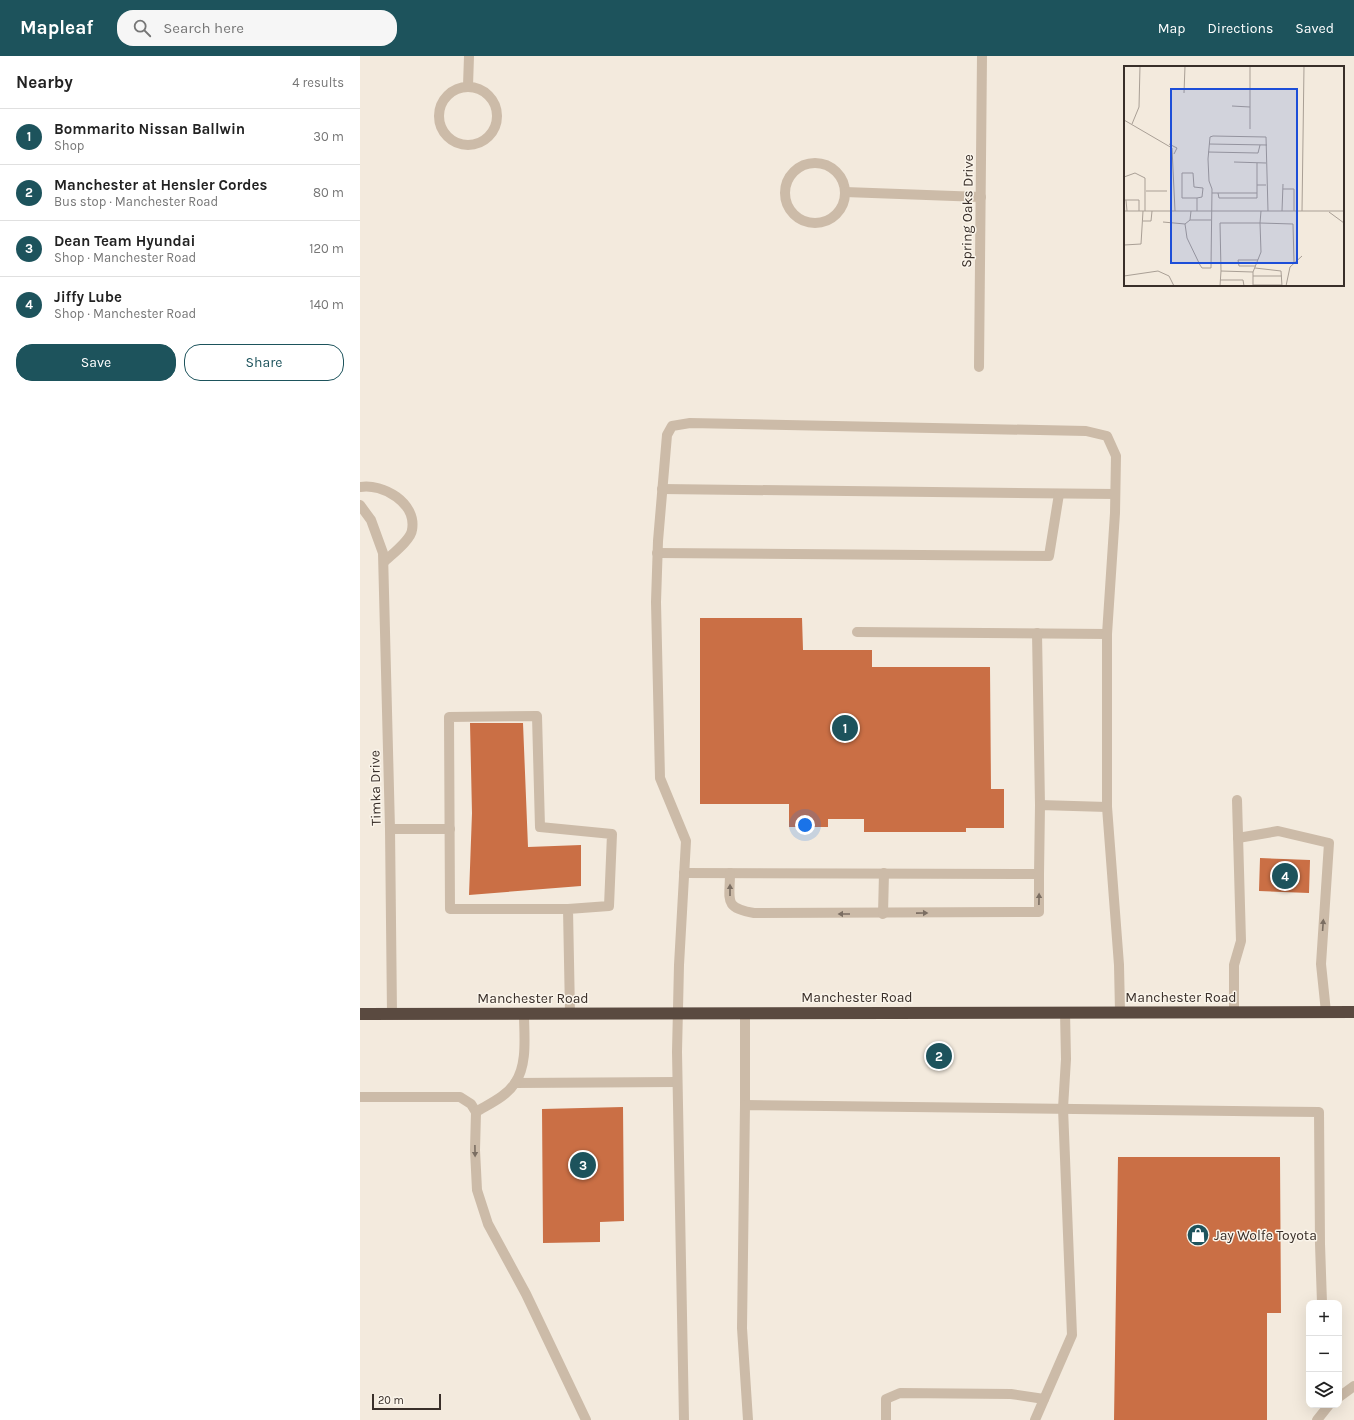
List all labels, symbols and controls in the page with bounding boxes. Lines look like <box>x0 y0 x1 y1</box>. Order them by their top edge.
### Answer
search box <box>117 10 397 46</box>
text: Mapleaf <box>20 17 93 39</box>
icon: search <box>131 17 153 39</box>
text: Search here <box>163 19 244 37</box>
text: Map <box>1158 20 1186 37</box>
text: Directions <box>1208 20 1273 37</box>
text: Saved <box>1295 20 1334 37</box>
inset map <box>1124 66 1344 286</box>
text: Nearby <box>16 72 73 92</box>
text: 4 results <box>292 75 344 90</box>
text: Bommarito Nissan Ballwin <box>54 120 245 138</box>
text: 1 <box>27 129 31 144</box>
text: 30 m <box>313 129 344 144</box>
text: Shop <box>54 138 84 153</box>
street label: Spring Oaks Drive <box>958 154 977 268</box>
text: Manchester at Hensler Cordes <box>54 176 267 194</box>
text: 2 <box>25 185 33 200</box>
text: 80 m <box>313 185 344 200</box>
text: Bus stop · Manchester Road <box>54 194 218 209</box>
text: Dean Team Hyundai <box>54 232 195 250</box>
text: 3 <box>25 241 33 256</box>
text: 120 m <box>309 241 344 256</box>
text: Shop · Manchester Road <box>54 250 196 265</box>
text: Jiffy Lube <box>54 288 122 306</box>
text: 4 <box>25 297 33 312</box>
text: 140 m <box>309 297 344 312</box>
text: Shop · Manchester Road <box>54 306 196 321</box>
button: Save <box>16 344 176 381</box>
button: Share <box>184 344 344 381</box>
pin: 1 <box>832 713 858 743</box>
street label: Timka Drive <box>366 750 385 826</box>
your location <box>795 815 815 835</box>
pin: 4 <box>1272 861 1298 891</box>
one-way arrow <box>727 883 733 896</box>
one-way arrow <box>1036 892 1042 905</box>
one-way arrow <box>916 910 928 917</box>
one-way arrow <box>837 911 850 917</box>
one-way arrow <box>1320 919 1327 931</box>
street label: Manchester Road <box>801 989 913 1006</box>
street label: Manchester Road <box>1125 989 1237 1006</box>
street label: Manchester Road <box>477 990 589 1007</box>
pin: 2 <box>926 1041 952 1071</box>
one-way arrow <box>472 1145 478 1158</box>
pin: 3 <box>570 1150 596 1180</box>
shop icon: Jay Wolfe Toyota <box>1185 1222 1211 1248</box>
place label: Jay Wolfe Toyota <box>1214 1227 1317 1244</box>
map controls <box>1306 1300 1342 1408</box>
button: + <box>1306 1300 1342 1336</box>
button: − <box>1306 1336 1342 1372</box>
button: layers <box>1306 1372 1342 1408</box>
scale bar <box>372 1392 441 1411</box>
text: 20 m <box>378 1394 404 1407</box>

